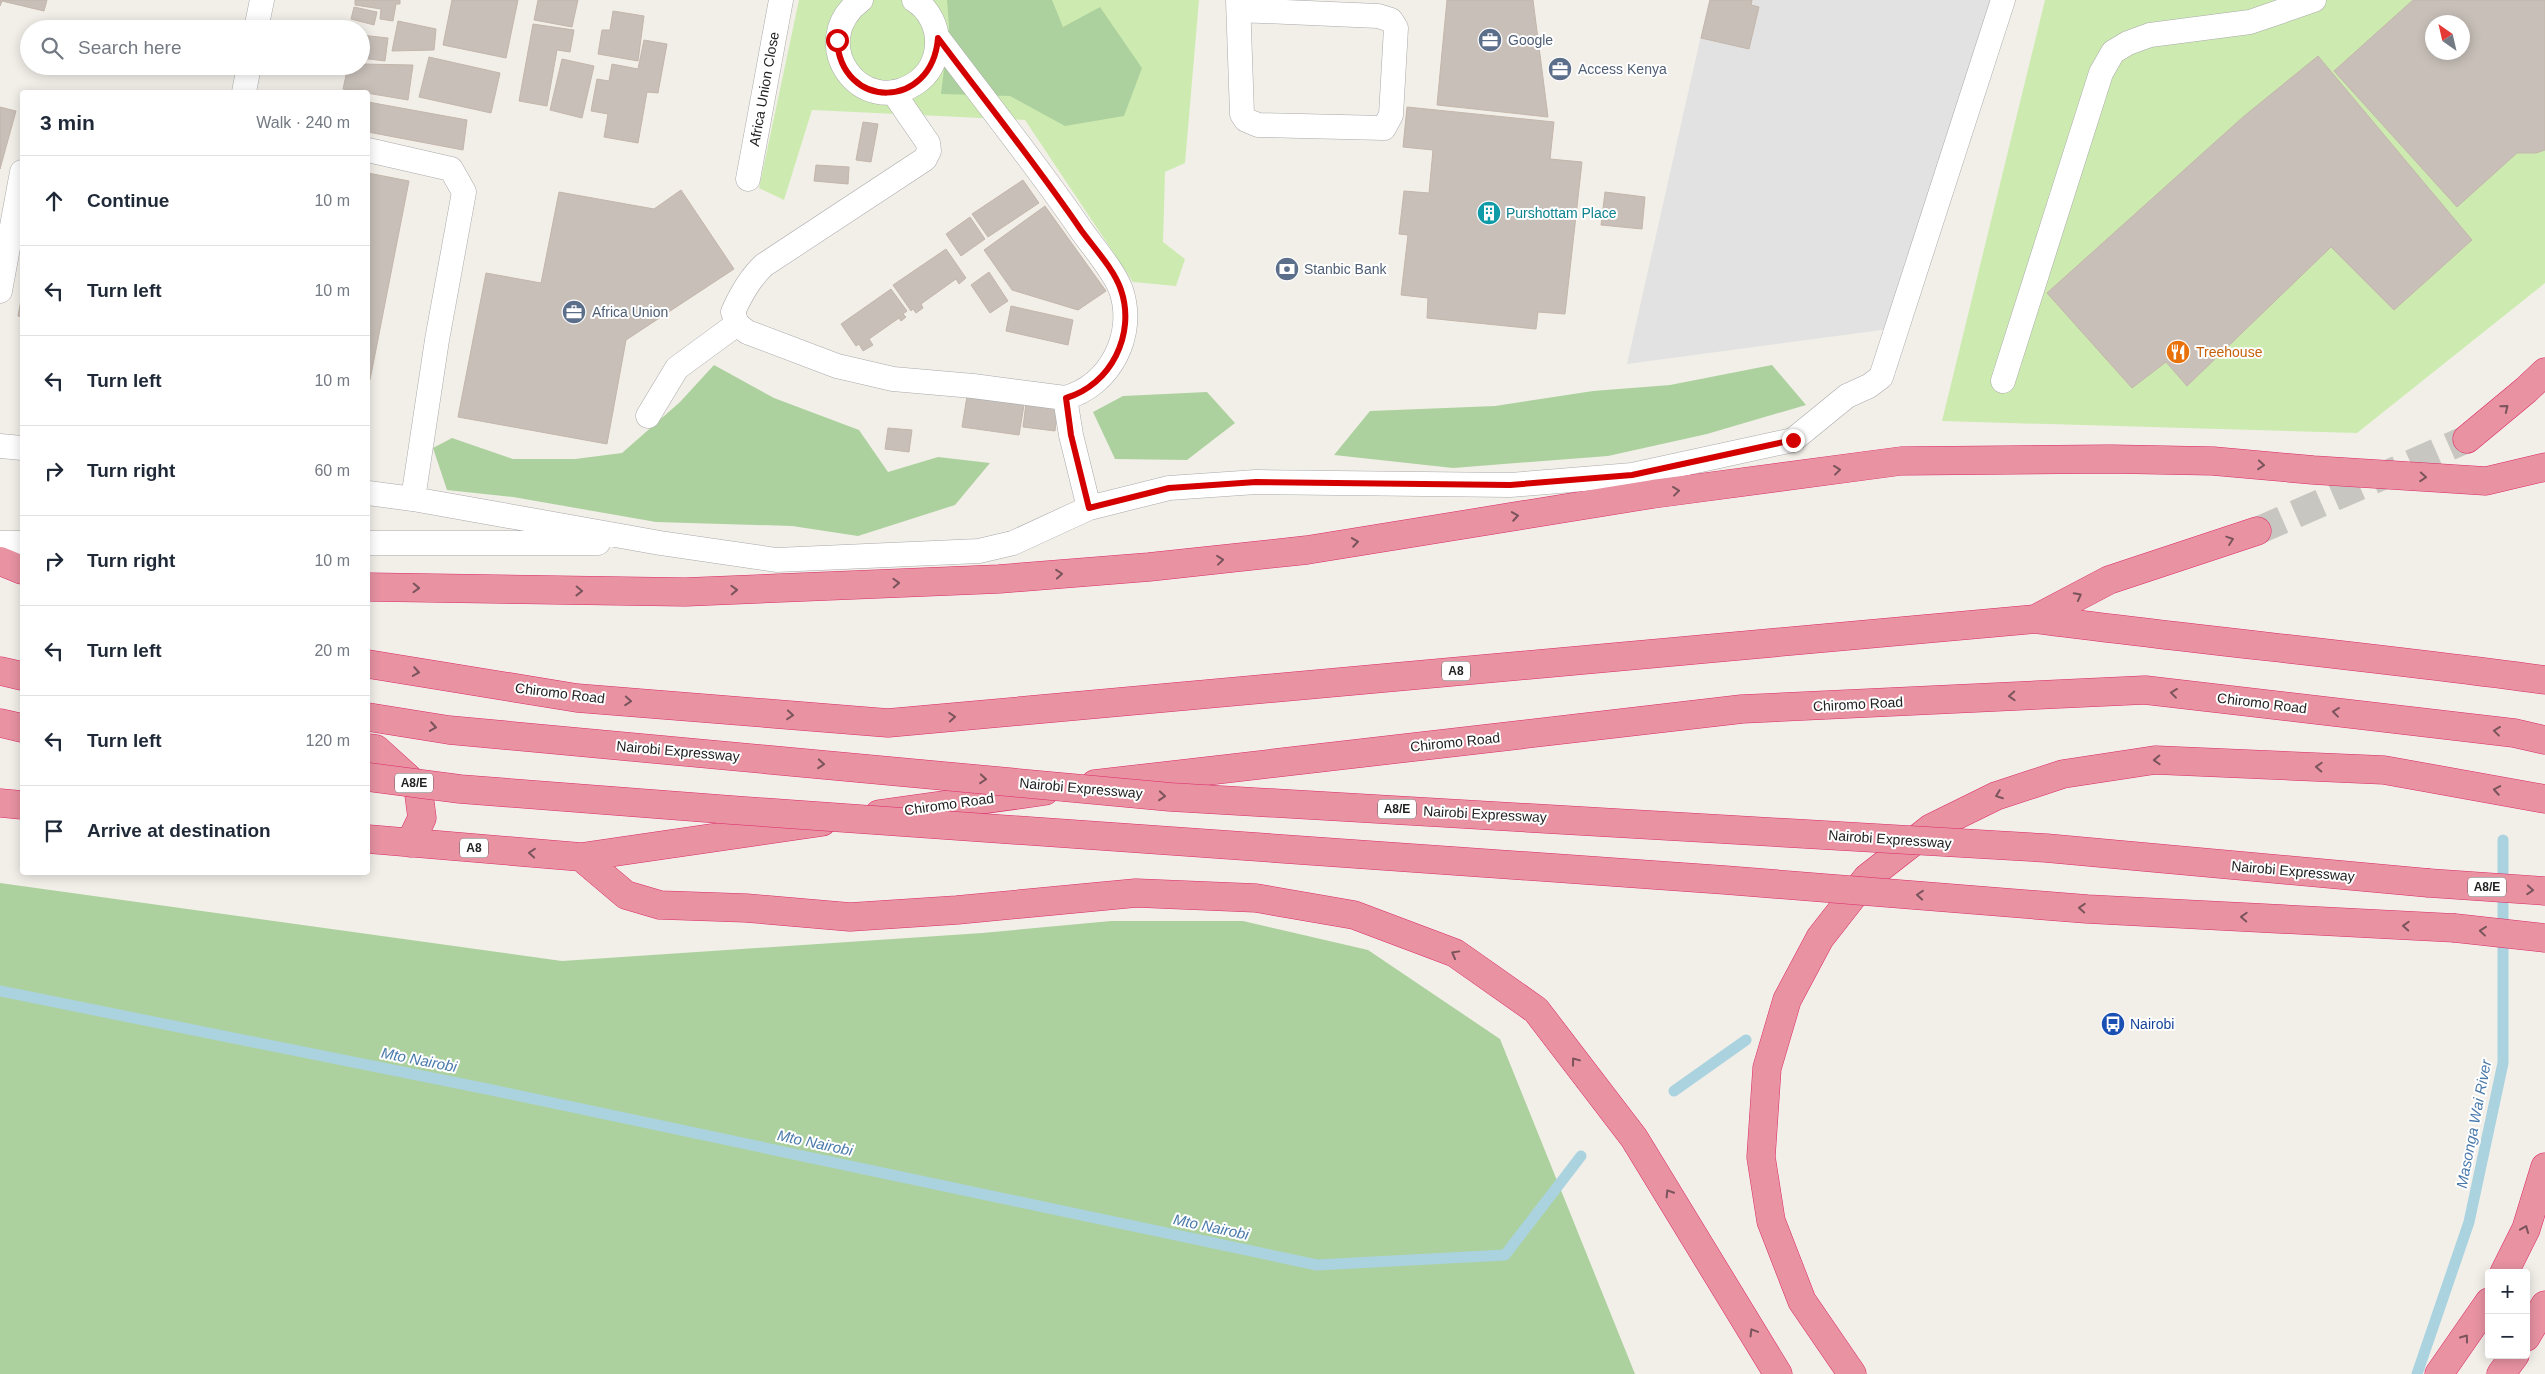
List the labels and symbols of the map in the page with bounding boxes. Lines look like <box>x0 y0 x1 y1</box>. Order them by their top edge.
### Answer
north arrow <box>2425 15 2470 60</box>
office icon: Google <box>1477 27 1503 53</box>
route start <box>826 29 849 52</box>
street label: Africa Union Close <box>746 30 782 147</box>
place label: Google <box>1508 32 1553 48</box>
office icon: Access Kenya <box>1547 56 1573 82</box>
place label: Access Kenya <box>1578 61 1667 77</box>
building icon: Purshottam Place <box>1476 200 1502 226</box>
place label: Purshottam Place <box>1506 205 1617 221</box>
bank icon: Stanbic Bank <box>1274 256 1300 282</box>
place label: Stanbic Bank <box>1304 261 1387 277</box>
office icon: Africa Union <box>561 299 587 325</box>
place label: Africa Union <box>592 304 668 320</box>
restaurant icon: Treehouse <box>2165 339 2191 365</box>
place label: Treehouse <box>2196 344 2263 360</box>
one-way arrow <box>2499 405 2508 414</box>
route end <box>1782 429 1805 452</box>
one-way arrow <box>2258 459 2266 470</box>
one-way arrow <box>1833 465 1841 475</box>
one-way arrow <box>2420 471 2428 482</box>
one-way arrow <box>1671 486 1680 496</box>
one-way arrow <box>1511 512 1520 522</box>
one-way arrow <box>2226 536 2234 546</box>
one-way arrow <box>1351 538 1359 548</box>
one-way arrow <box>1217 555 1225 566</box>
one-way arrow <box>1055 569 1063 580</box>
one-way arrow <box>893 578 901 588</box>
one-way arrow <box>412 583 420 594</box>
one-way arrow <box>730 584 738 595</box>
one-way arrow <box>575 585 583 596</box>
one-way arrow <box>2073 592 2082 602</box>
road number: A8 <box>1442 661 1470 680</box>
one-way arrow <box>411 666 420 676</box>
street label: Chiromo Road <box>514 680 606 706</box>
one-way arrow <box>2170 688 2178 699</box>
street label: Chiromo Road <box>2216 690 2308 716</box>
one-way arrow <box>2008 691 2016 702</box>
street label: Chiromo Road <box>1813 694 1903 714</box>
one-way arrow <box>625 695 633 706</box>
one-way arrow <box>2332 707 2340 718</box>
one-way arrow <box>787 709 795 720</box>
one-way arrow <box>948 712 956 723</box>
one-way arrow <box>429 722 437 732</box>
one-way arrow <box>2493 726 2501 737</box>
street label: Chiromo Road <box>1409 729 1501 755</box>
street label: Nairobi Expressway <box>616 738 740 764</box>
one-way arrow <box>2152 755 2160 766</box>
one-way arrow <box>817 758 825 769</box>
one-way arrow <box>2315 761 2323 772</box>
one-way arrow <box>979 773 987 784</box>
road number: A8/E <box>395 774 433 792</box>
street label: Nairobi Expressway <box>1019 775 1143 801</box>
one-way arrow <box>2493 786 2501 796</box>
one-way arrow <box>1995 789 2003 799</box>
street label: Chiromo Road <box>903 790 995 818</box>
one-way arrow <box>1158 790 1166 801</box>
road number: A8/E <box>1378 800 1416 819</box>
street label: Nairobi Expressway <box>1423 803 1547 825</box>
street label: Nairobi Expressway <box>1828 827 1952 851</box>
road number: A8 <box>460 838 488 858</box>
one-way arrow <box>528 848 536 859</box>
street label: Nairobi Expressway <box>2231 858 2355 884</box>
road number: A8/E <box>2468 878 2506 896</box>
one-way arrow <box>2526 884 2534 895</box>
one-way arrow <box>1916 890 1924 901</box>
one-way arrow <box>2078 903 2086 914</box>
one-way arrow <box>2240 911 2248 922</box>
one-way arrow <box>2402 920 2410 931</box>
one-way arrow <box>2478 926 2486 937</box>
one-way arrow <box>1451 951 1460 961</box>
bus stop icon: Nairobi <box>2100 1011 2126 1037</box>
place label: Nairobi <box>2130 1016 2174 1032</box>
water label: Mto Nairobi <box>380 1044 459 1075</box>
one-way arrow <box>1572 1057 1581 1067</box>
water label: Masonga Wai River <box>2453 1057 2495 1190</box>
water label: Mto Nairobi <box>776 1126 855 1159</box>
one-way arrow <box>1665 1190 1675 1199</box>
water label: Mto Nairobi <box>1172 1210 1251 1243</box>
one-way arrow <box>2519 1225 2529 1234</box>
one-way arrow <box>1750 1329 1760 1338</box>
one-way arrow <box>2458 1335 2468 1344</box>

